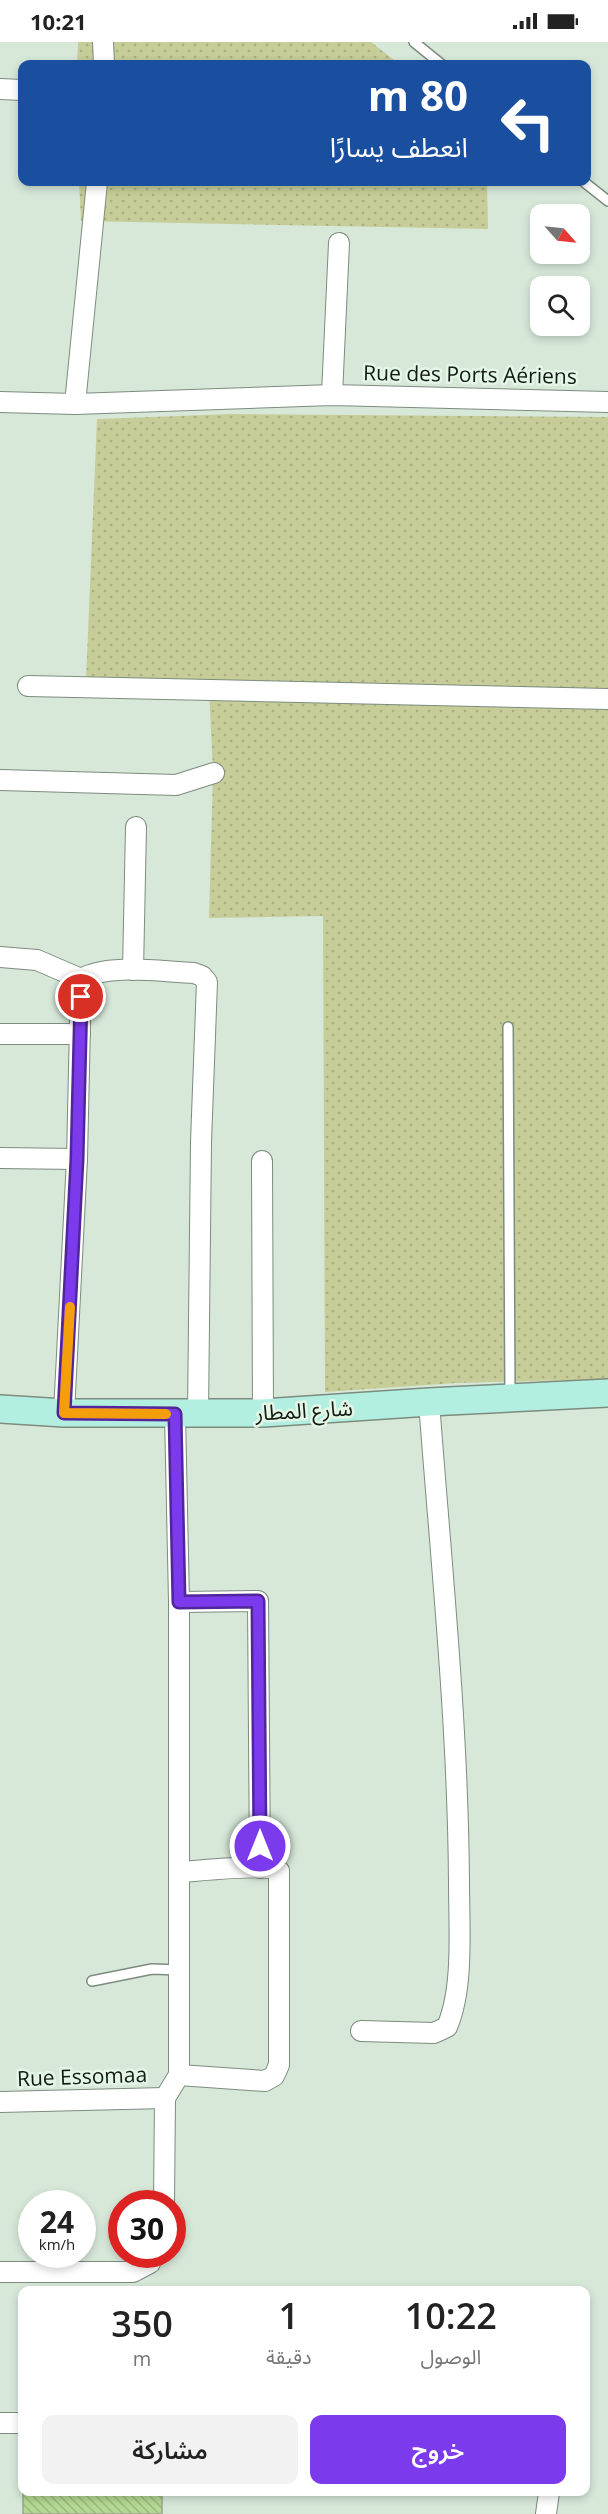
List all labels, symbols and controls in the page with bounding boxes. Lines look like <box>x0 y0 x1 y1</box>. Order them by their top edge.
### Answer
text: 10:21 <box>30 6 87 36</box>
text: 80 m <box>368 66 468 123</box>
icon: left <box>489 84 567 162</box>
text: انعطف يسارًا <box>330 128 468 165</box>
north arrow <box>530 204 590 264</box>
map controls <box>530 204 590 336</box>
button: search <box>530 276 590 336</box>
street label: Rue des Ports Aériens <box>363 358 577 390</box>
pin <box>55 971 106 1022</box>
icon: arrive <box>64 980 97 1013</box>
street label: شارع المطار <box>253 1393 354 1429</box>
position arrow <box>228 1814 292 1878</box>
street label: Rue Essomaa <box>16 2060 148 2092</box>
speed limit sign: 30 <box>108 2190 186 2268</box>
text: 24 <box>40 2201 74 2242</box>
text: km/h <box>39 2234 75 2254</box>
text: 1 <box>279 2291 299 2340</box>
text: 10:22 <box>405 2291 497 2340</box>
text: 350 <box>111 2299 173 2348</box>
text: دقيقة <box>266 2343 312 2370</box>
text: الوصول <box>420 2343 481 2370</box>
text: m <box>133 2345 151 2372</box>
button: مشاركة <box>42 2415 298 2484</box>
button: خروج <box>310 2415 566 2484</box>

